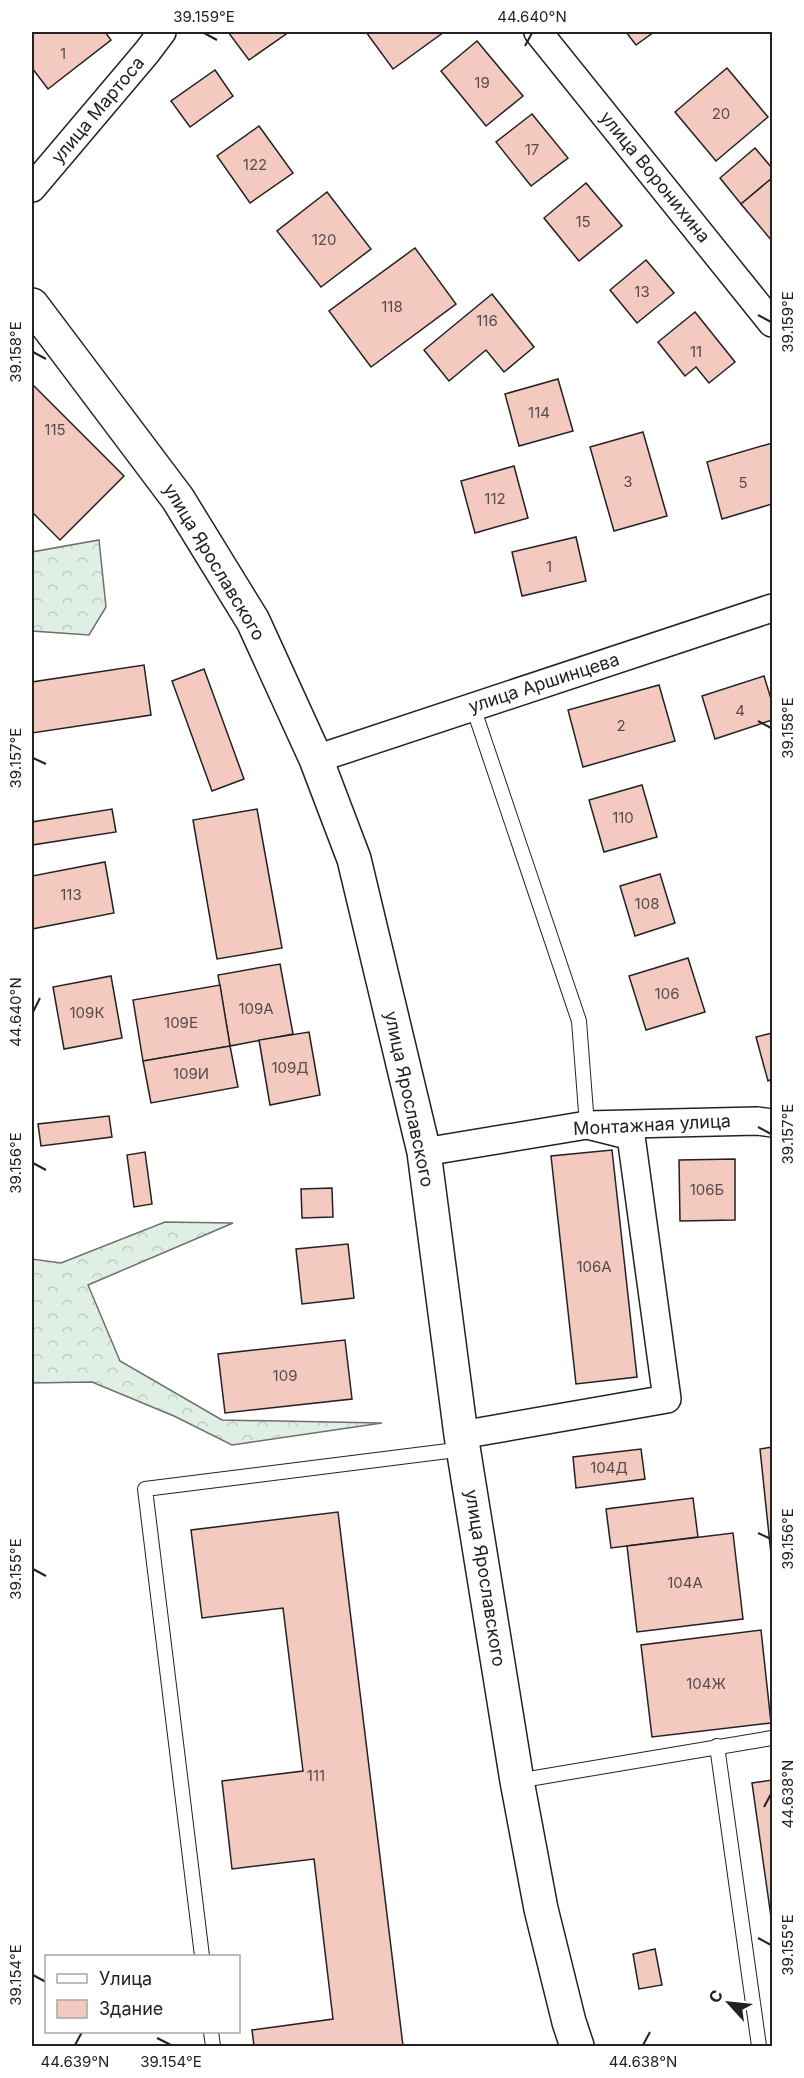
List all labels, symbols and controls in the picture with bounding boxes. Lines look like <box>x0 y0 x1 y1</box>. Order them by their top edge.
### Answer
text: 39.159°E <box>173 7 235 26</box>
text: 44.640°N <box>497 7 567 26</box>
house number: 1 <box>60 44 66 63</box>
street label: улица Мартоса <box>47 52 148 167</box>
house number: 19 <box>474 73 490 92</box>
house number: 20 <box>712 104 730 123</box>
street label: улица Воронихина <box>596 107 715 247</box>
house number: 17 <box>525 140 539 159</box>
house number: 122 <box>243 155 267 174</box>
house number: 15 <box>575 212 591 231</box>
house number: 120 <box>312 230 336 249</box>
house number: 13 <box>634 282 650 301</box>
text: 39.159°E <box>778 291 797 353</box>
house number: 118 <box>381 297 403 316</box>
house number: 116 <box>476 311 498 330</box>
text: 39.158°E <box>6 321 25 383</box>
house number: 11 <box>690 342 702 361</box>
house number: 114 <box>528 403 550 422</box>
house number: 115 <box>44 420 66 439</box>
house number: 3 <box>623 472 633 491</box>
house number: 5 <box>738 473 748 492</box>
street label: улица Ярославского <box>159 479 270 644</box>
house number: 112 <box>484 489 506 508</box>
house number: 1 <box>546 557 552 576</box>
street label: улица Аршинцева <box>466 648 622 717</box>
text: 39.158°E <box>778 697 797 759</box>
house number: 4 <box>735 701 745 720</box>
house number: 2 <box>616 716 626 735</box>
text: 39.157°E <box>6 728 25 788</box>
house number: 110 <box>612 808 634 827</box>
house number: 113 <box>60 885 82 904</box>
house number: 108 <box>635 894 659 913</box>
text: 44.640°N <box>6 977 25 1047</box>
house number: 106 <box>655 984 679 1003</box>
house number: 109А <box>238 999 274 1018</box>
house number: 109К <box>70 1003 104 1022</box>
street label: улица Ярославского <box>381 1009 438 1189</box>
house number: 109Е <box>164 1013 198 1032</box>
house number: 109Д <box>271 1058 309 1077</box>
house number: 109И <box>173 1064 209 1083</box>
text: 39.157°E <box>778 1104 797 1164</box>
street label: Монтажная улица <box>573 1110 731 1139</box>
text: 39.156°E <box>6 1132 25 1194</box>
house number: 106Б <box>690 1180 724 1199</box>
house number: 106А <box>576 1257 612 1276</box>
house number: 109 <box>273 1366 297 1385</box>
house number: 104Д <box>590 1458 628 1477</box>
street label: улица Ярославского <box>461 1488 510 1668</box>
text: 39.156°E <box>778 1508 797 1570</box>
text: 39.155°E <box>6 1538 25 1600</box>
house number: 104А <box>667 1573 703 1592</box>
house number: 104Ж <box>686 1674 726 1693</box>
text: 44.638°N <box>778 1760 797 1828</box>
house number: 111 <box>307 1766 325 1785</box>
text: 39.155°E <box>778 1914 797 1976</box>
text: 39.154°E <box>6 1944 25 2006</box>
legend <box>45 1955 240 2033</box>
text: Улица <box>99 1968 152 1989</box>
north arrow <box>699 1973 759 2033</box>
text: С <box>704 1986 727 2006</box>
text: Здание <box>99 1998 163 2019</box>
text: 44.639°N <box>41 2052 109 2071</box>
text: 39.154°E <box>140 2052 202 2071</box>
text: 44.638°N <box>609 2052 677 2071</box>

